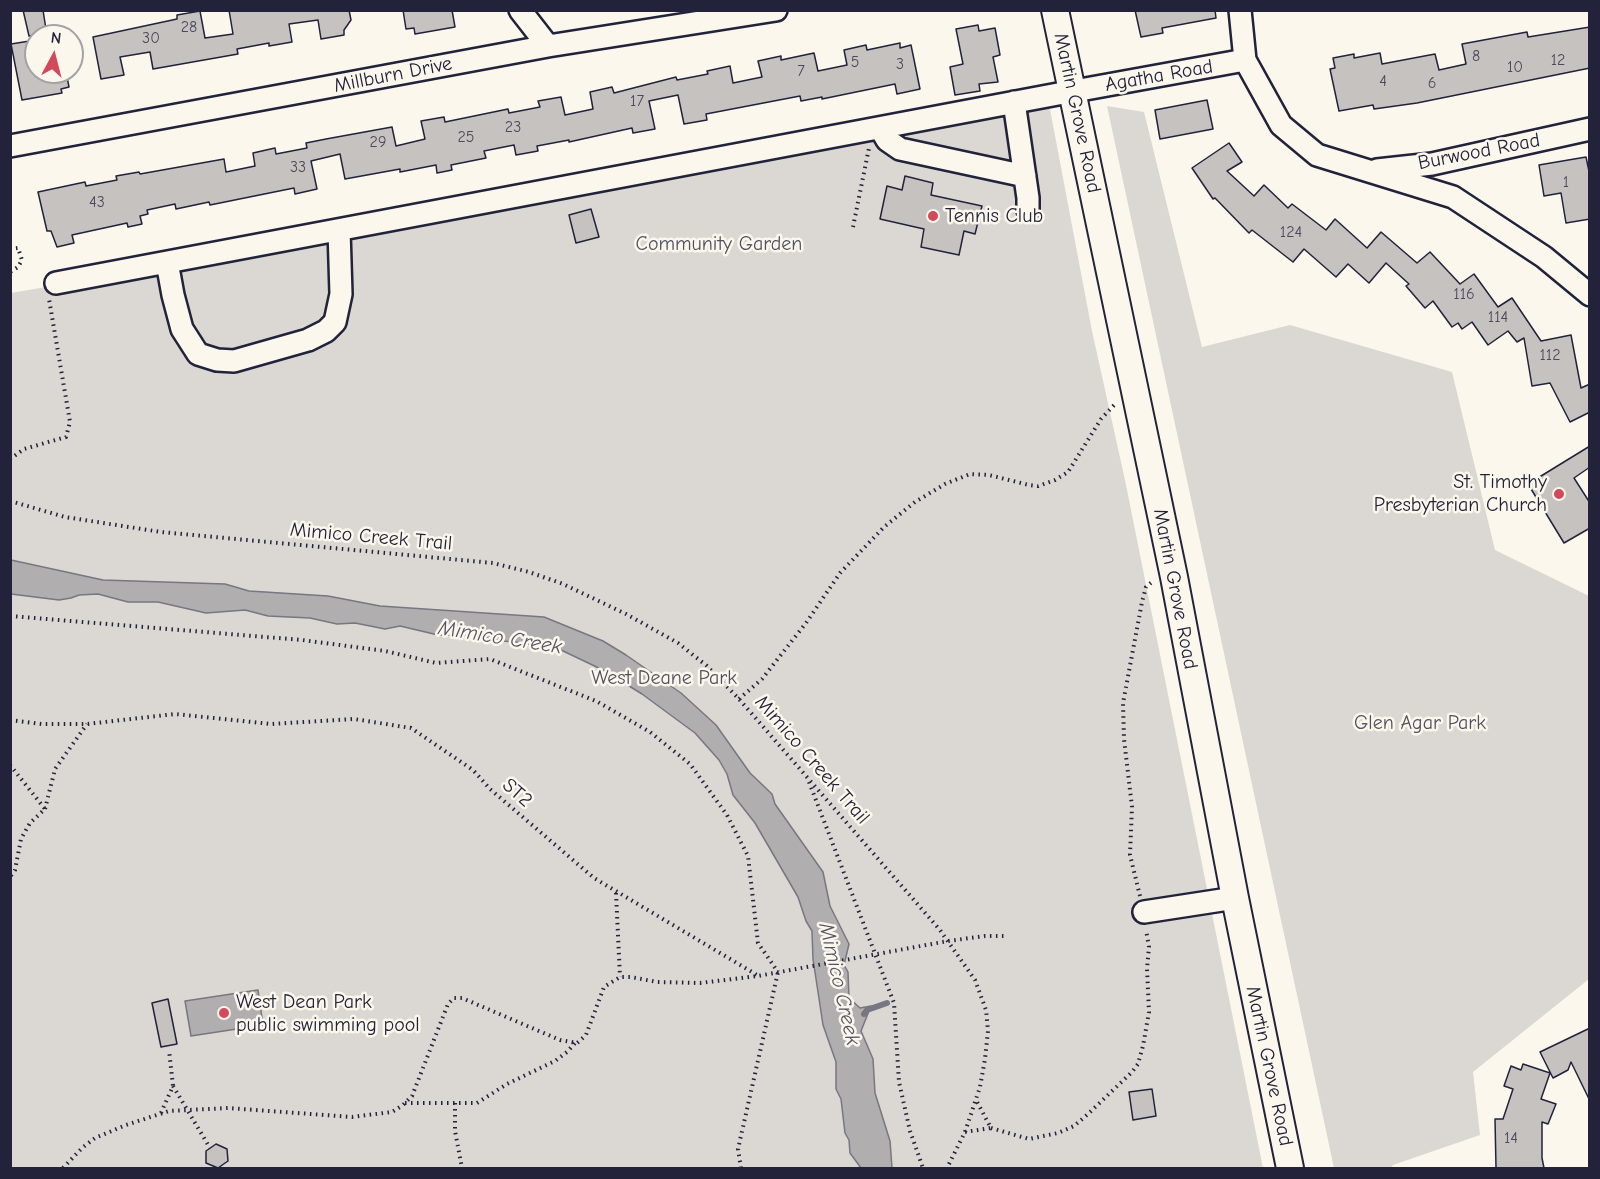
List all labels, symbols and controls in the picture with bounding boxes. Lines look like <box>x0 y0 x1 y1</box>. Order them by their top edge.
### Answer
house number: 28 <box>181 17 197 37</box>
north arrow <box>24 24 84 84</box>
house number: 30 <box>142 28 160 48</box>
text: N <box>50 29 62 48</box>
street label: Martin Grove Road <box>1048 31 1106 195</box>
house number: 8 <box>1472 46 1480 66</box>
house number: 12 <box>1551 50 1565 70</box>
street label: Millburn Drive <box>332 52 454 98</box>
house number: 5 <box>851 52 859 72</box>
house number: 3 <box>896 54 904 74</box>
street label: Agatha Road <box>1103 55 1215 97</box>
house number: 10 <box>1507 57 1523 77</box>
house number: 7 <box>797 61 805 81</box>
house number: 4 <box>1379 71 1387 91</box>
house number: 6 <box>1428 73 1436 93</box>
house number: 17 <box>630 91 644 111</box>
house number: 23 <box>505 117 521 137</box>
house number: 25 <box>457 127 475 147</box>
street label: Burwood Road <box>1416 128 1542 176</box>
house number: 29 <box>370 132 386 152</box>
house number: 33 <box>290 157 306 177</box>
house number: 1 <box>1563 172 1569 192</box>
house number: 43 <box>89 192 105 212</box>
place label: Tennis Club <box>945 204 1043 228</box>
marker: Tennis Club <box>926 209 940 223</box>
house number: 124 <box>1280 222 1302 242</box>
park label: Community Garden <box>636 232 802 256</box>
house number: 116 <box>1453 284 1475 304</box>
house number: 114 <box>1488 307 1508 327</box>
house number: 112 <box>1539 345 1561 365</box>
place label: St. Timothy Presbyterian Church <box>1374 470 1547 517</box>
marker: St. Timothy Presbyterian Church <box>1552 487 1566 501</box>
street label: Martin Grove Road <box>1148 507 1202 671</box>
street label: Mimico Creek Trail <box>289 518 453 556</box>
water label: Mimico Creek <box>436 616 564 660</box>
park label: West Deane Park <box>591 666 737 690</box>
street label: Mimico Creek Trail <box>750 691 874 829</box>
park label: Glen Agar Park <box>1354 711 1486 735</box>
street label: ST2 <box>497 773 537 813</box>
water label: Mimico Creek <box>813 920 865 1048</box>
street label: Martin Grove Road <box>1240 984 1298 1148</box>
place label: West Dean Park public swimming pool <box>236 990 420 1037</box>
marker: West Dean Park public swimming pool <box>217 1006 231 1020</box>
house number: 14 <box>1504 1128 1518 1148</box>

